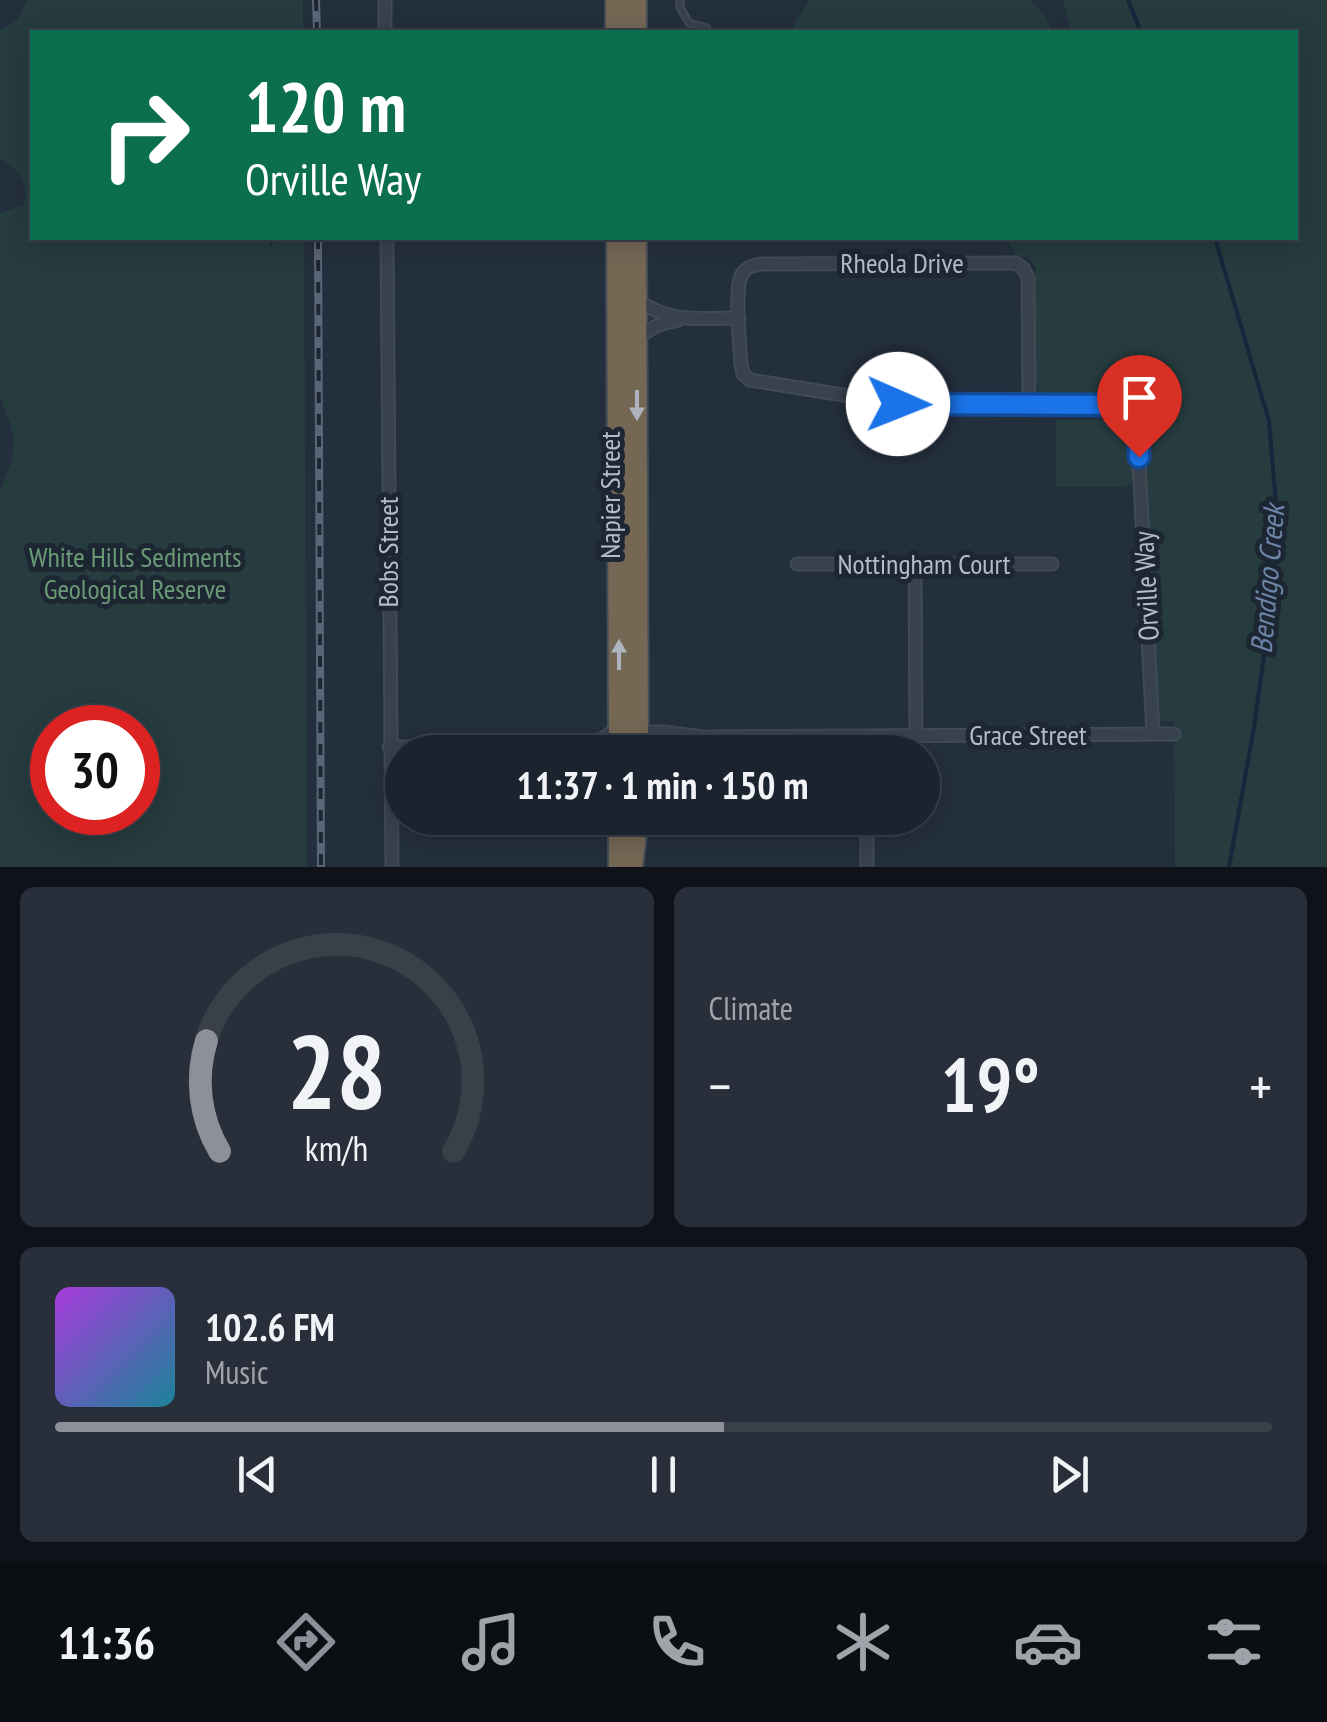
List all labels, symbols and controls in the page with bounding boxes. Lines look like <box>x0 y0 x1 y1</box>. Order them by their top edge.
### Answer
text: 120 m <box>245 61 406 151</box>
icon: right <box>80 70 210 200</box>
text: Orville Way <box>245 149 421 207</box>
street label: Rheola Drive <box>840 244 964 281</box>
position arrow <box>846 352 950 456</box>
pin <box>1097 355 1182 458</box>
icon: arrive <box>1112 370 1167 425</box>
one-way arrow <box>629 389 645 421</box>
street label: Napier Street <box>591 431 628 559</box>
street label: Bobs Street <box>369 496 406 607</box>
water label: Bendigo Creek <box>1241 500 1293 655</box>
street label: Orville Way <box>1124 530 1167 642</box>
park label: White Hills Sediments Geological Reserve <box>29 538 241 607</box>
street label: Nottingham Court <box>837 545 1011 582</box>
one-way arrow <box>611 639 627 671</box>
speed limit sign: 30 <box>30 705 160 835</box>
street label: Grace Street <box>969 716 1087 753</box>
text: 11:37 · 1 min · 150 m <box>516 760 809 809</box>
text: Climate <box>709 987 793 1029</box>
text: 28 <box>287 1003 386 1138</box>
text: 19° <box>941 1036 1040 1133</box>
text: − <box>709 1050 731 1121</box>
text: + <box>1249 1050 1272 1121</box>
text: km/h <box>305 1125 368 1171</box>
text: 102.6 FM <box>205 1302 335 1351</box>
text: Music <box>205 1351 268 1393</box>
icon: previous <box>230 1447 285 1502</box>
icon: pause <box>636 1447 691 1502</box>
icon: next <box>1042 1447 1097 1502</box>
icon: directions <box>271 1607 341 1677</box>
icon: music <box>456 1607 526 1677</box>
icon: phone <box>642 1607 712 1677</box>
icon: climate <box>828 1607 898 1677</box>
icon: car <box>1013 1607 1083 1677</box>
icon: filters <box>1199 1607 1269 1677</box>
text: 11:36 <box>58 1613 155 1671</box>

